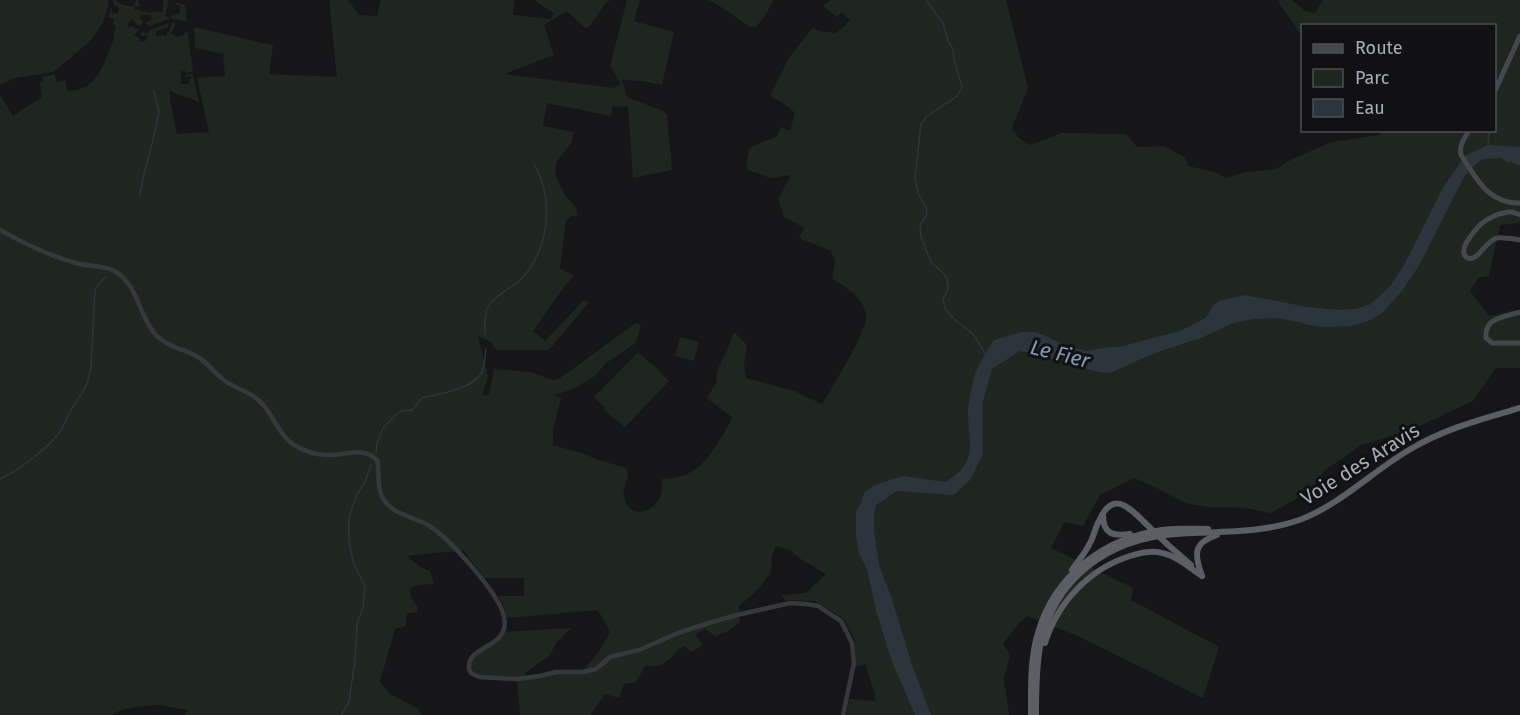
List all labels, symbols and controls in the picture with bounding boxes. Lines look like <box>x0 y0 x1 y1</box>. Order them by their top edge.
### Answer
legend <box>1301 24 1496 132</box>
text: Route <box>1355 37 1403 59</box>
text: Parc <box>1355 67 1390 89</box>
text: Eau <box>1355 97 1385 119</box>
water label: Le Fier <box>1028 334 1093 374</box>
street label: Voie des Aravis <box>1296 418 1424 510</box>

